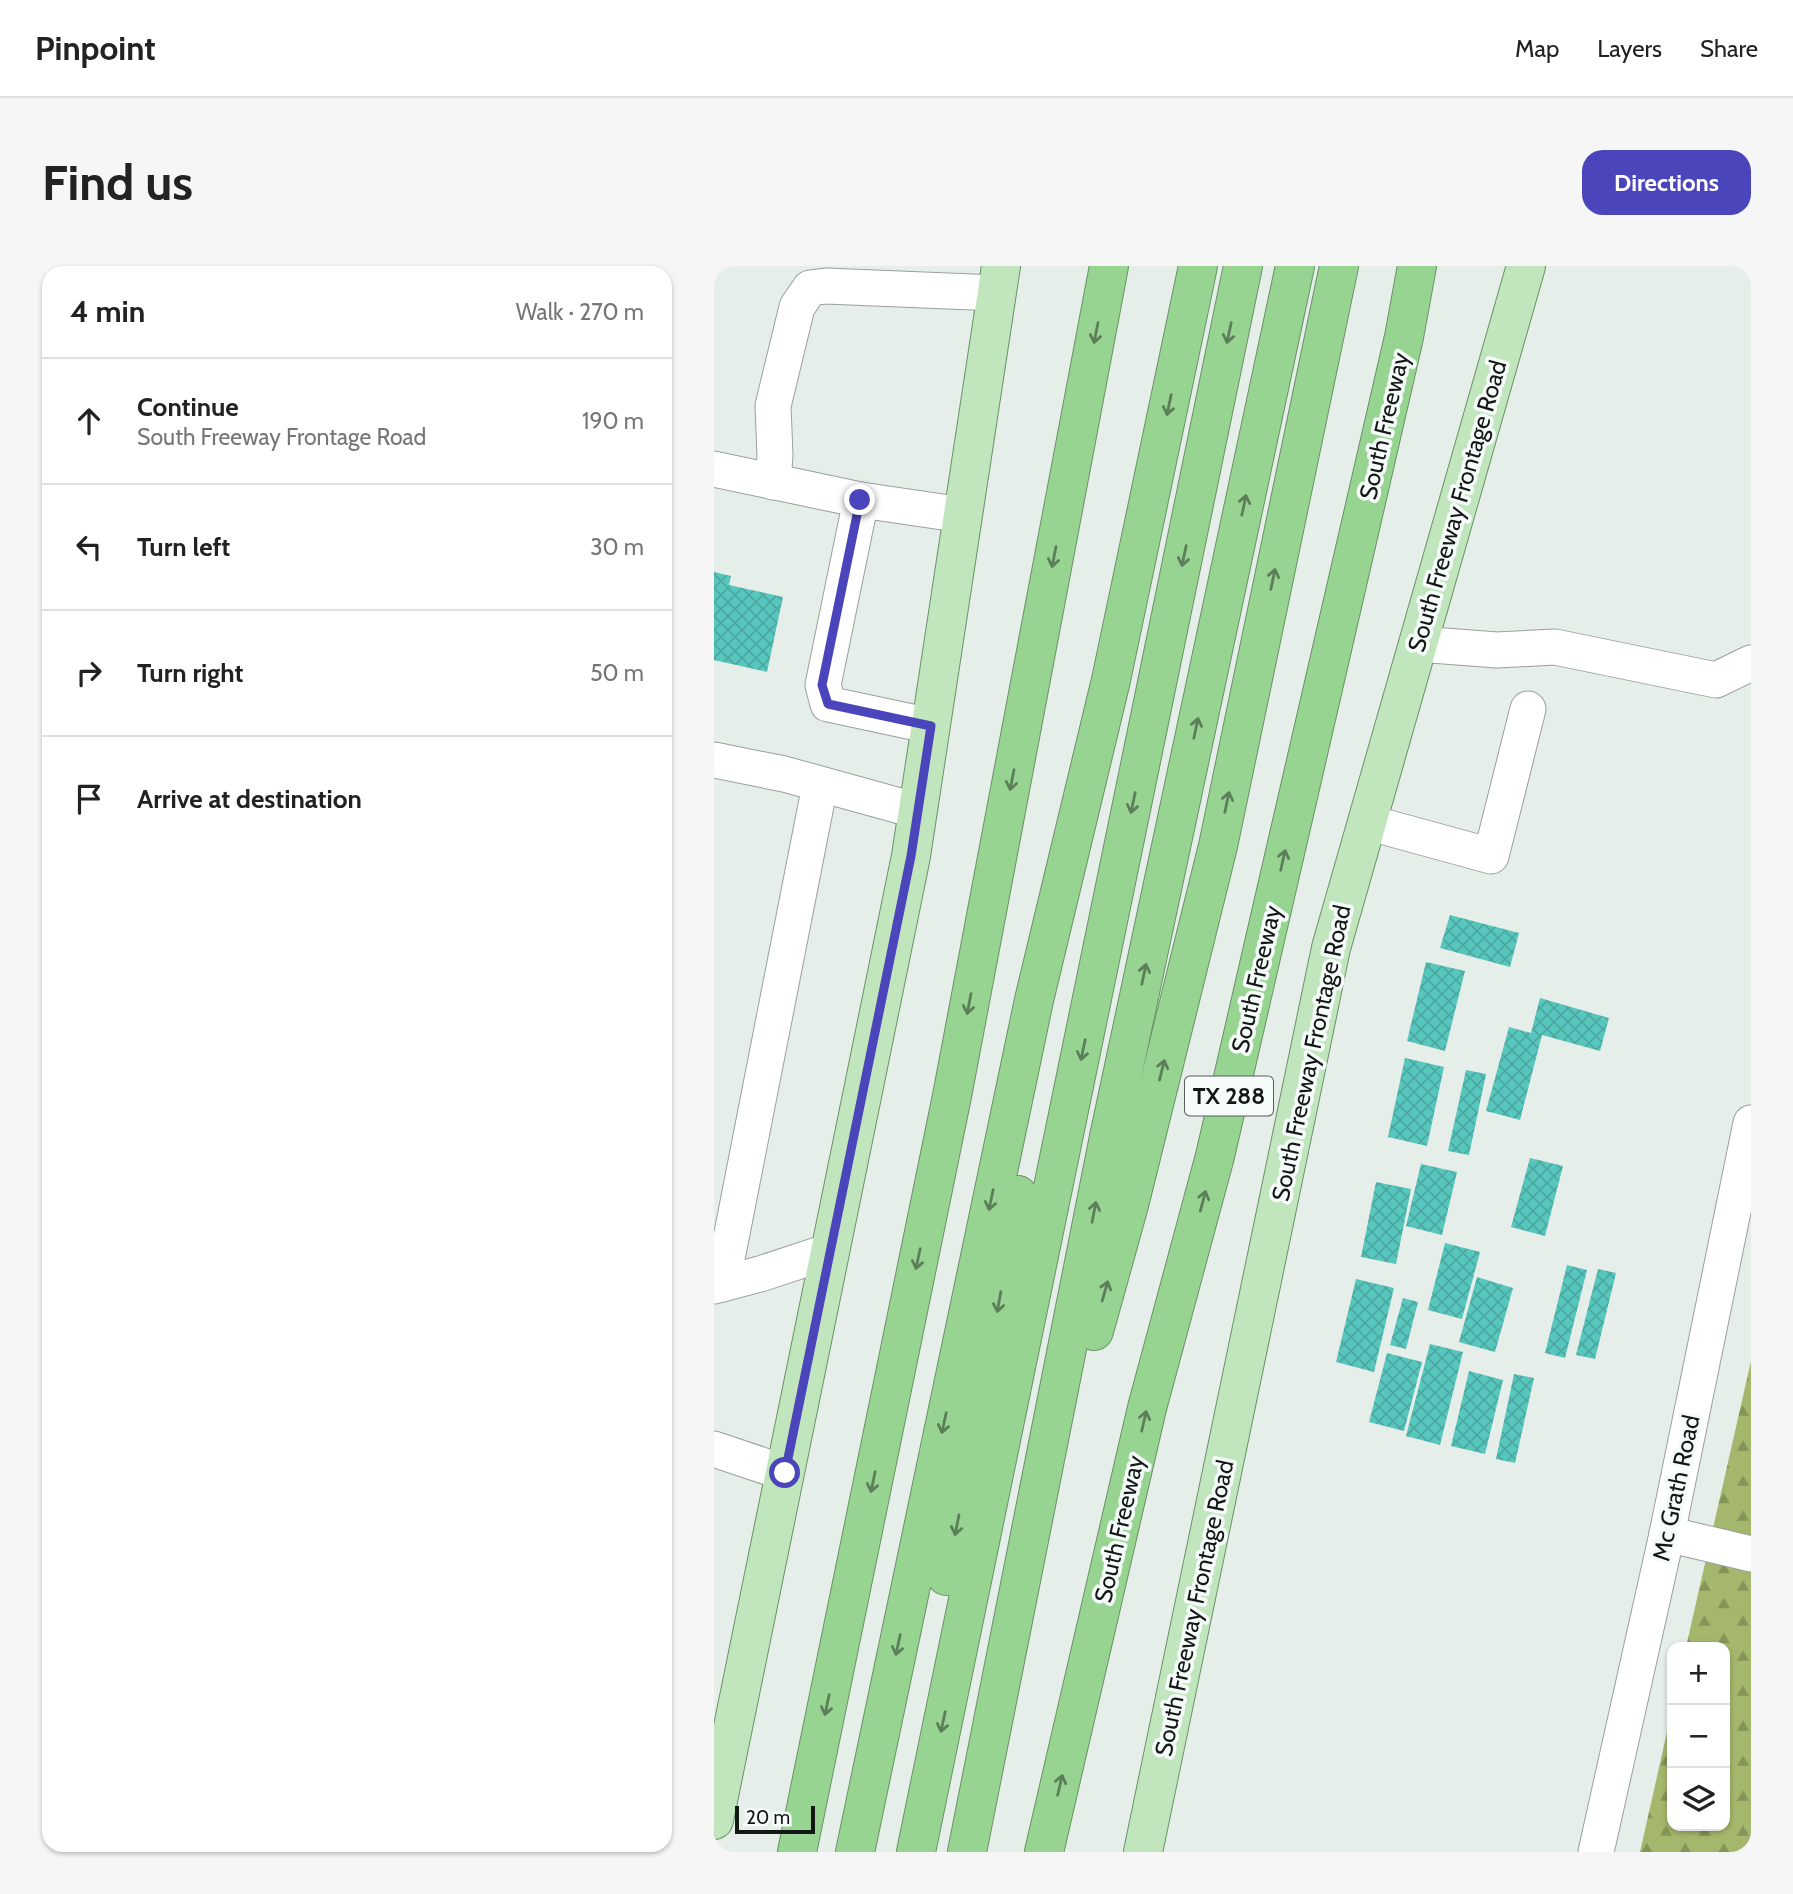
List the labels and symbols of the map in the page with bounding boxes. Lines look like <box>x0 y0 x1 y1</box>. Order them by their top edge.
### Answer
one-way arrow <box>1089 321 1103 344</box>
one-way arrow <box>1222 321 1236 344</box>
street label: South Freeway <box>1353 350 1415 502</box>
street label: South Freeway Frontage Road <box>1401 357 1513 655</box>
one-way arrow <box>1162 393 1175 416</box>
route end <box>844 484 875 515</box>
one-way arrow <box>1238 494 1252 517</box>
one-way arrow <box>1176 544 1190 567</box>
one-way arrow <box>1047 545 1060 568</box>
one-way arrow <box>1267 568 1281 591</box>
one-way arrow <box>1190 717 1204 740</box>
one-way arrow <box>1004 768 1018 791</box>
one-way arrow <box>1126 791 1140 814</box>
one-way arrow <box>1220 791 1234 814</box>
one-way arrow <box>1277 849 1290 872</box>
street label: South Freeway Frontage Road <box>1265 902 1357 1204</box>
street label: South Freeway <box>1225 903 1287 1055</box>
one-way arrow <box>1137 963 1151 986</box>
one-way arrow <box>962 992 975 1015</box>
one-way arrow <box>1075 1038 1089 1061</box>
one-way arrow <box>1156 1060 1169 1082</box>
road number: TX 288 <box>1185 1076 1273 1116</box>
one-way arrow <box>984 1188 998 1211</box>
one-way arrow <box>1197 1190 1210 1212</box>
one-way arrow <box>1087 1201 1101 1224</box>
one-way arrow <box>911 1247 925 1270</box>
one-way arrow <box>1099 1280 1112 1302</box>
one-way arrow <box>992 1290 1005 1313</box>
one-way arrow <box>1138 1410 1151 1433</box>
one-way arrow <box>937 1411 951 1434</box>
street label: Mc Grath Road <box>1646 1412 1706 1564</box>
street label: South Freeway <box>1088 1453 1150 1605</box>
route start <box>769 1457 800 1488</box>
street label: South Freeway Frontage Road <box>1148 1457 1240 1759</box>
one-way arrow <box>865 1470 879 1493</box>
one-way arrow <box>949 1513 963 1536</box>
one-way arrow <box>890 1633 904 1656</box>
one-way arrow <box>819 1693 833 1716</box>
one-way arrow <box>936 1710 950 1733</box>
one-way arrow <box>1054 1775 1067 1797</box>
scale bar <box>735 1803 816 1835</box>

